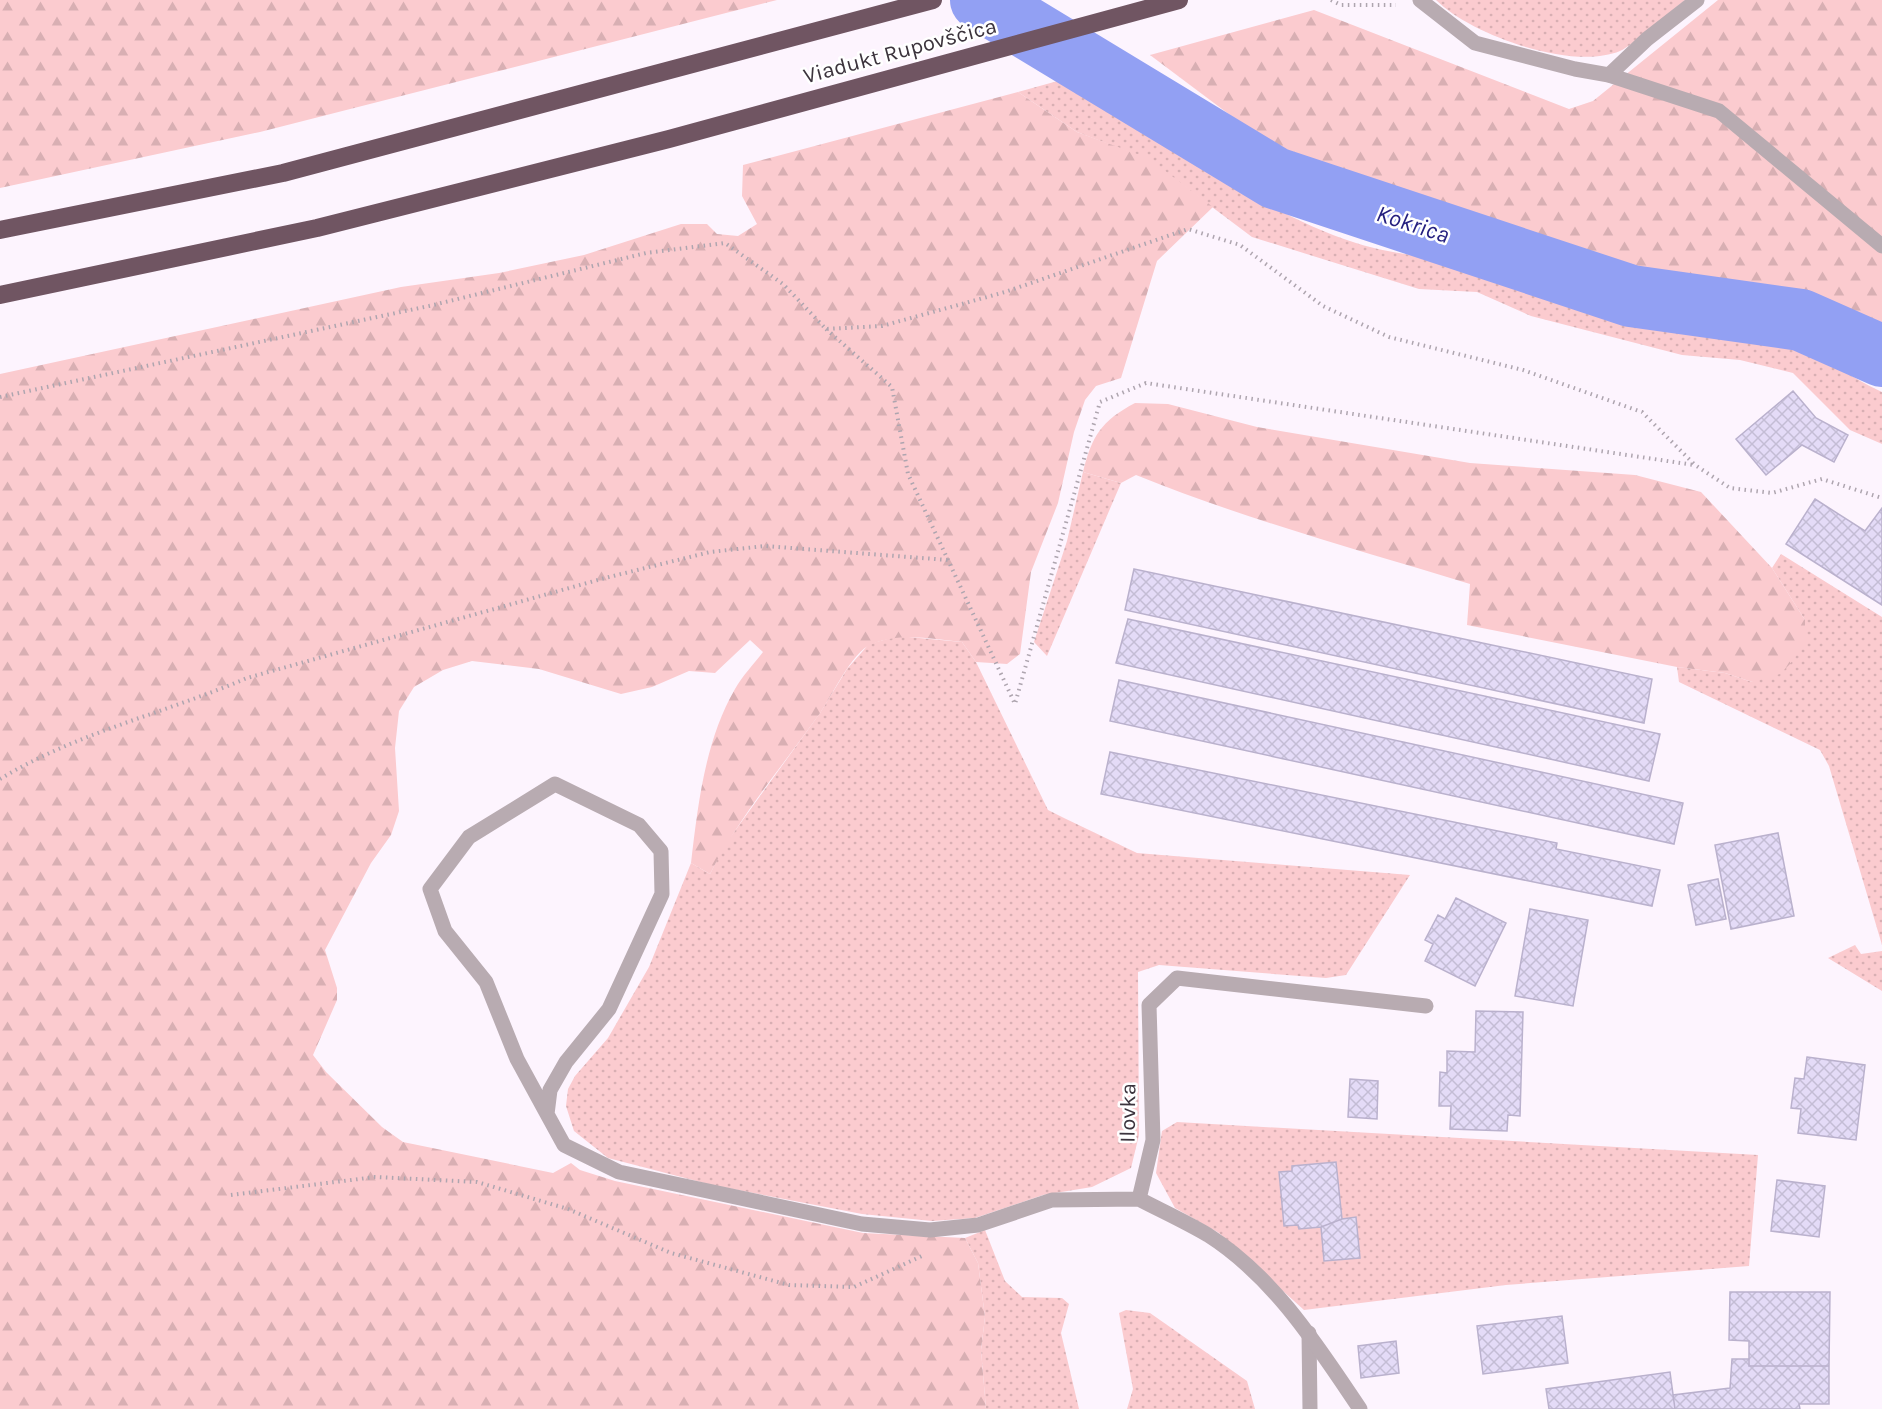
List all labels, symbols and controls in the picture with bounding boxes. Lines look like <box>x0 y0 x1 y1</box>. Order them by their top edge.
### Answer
street label: Viadukt Rupovščica <box>801 13 999 89</box>
water label: Kokrica <box>1373 199 1453 249</box>
street label: Ilovka <box>1114 1083 1142 1143</box>

